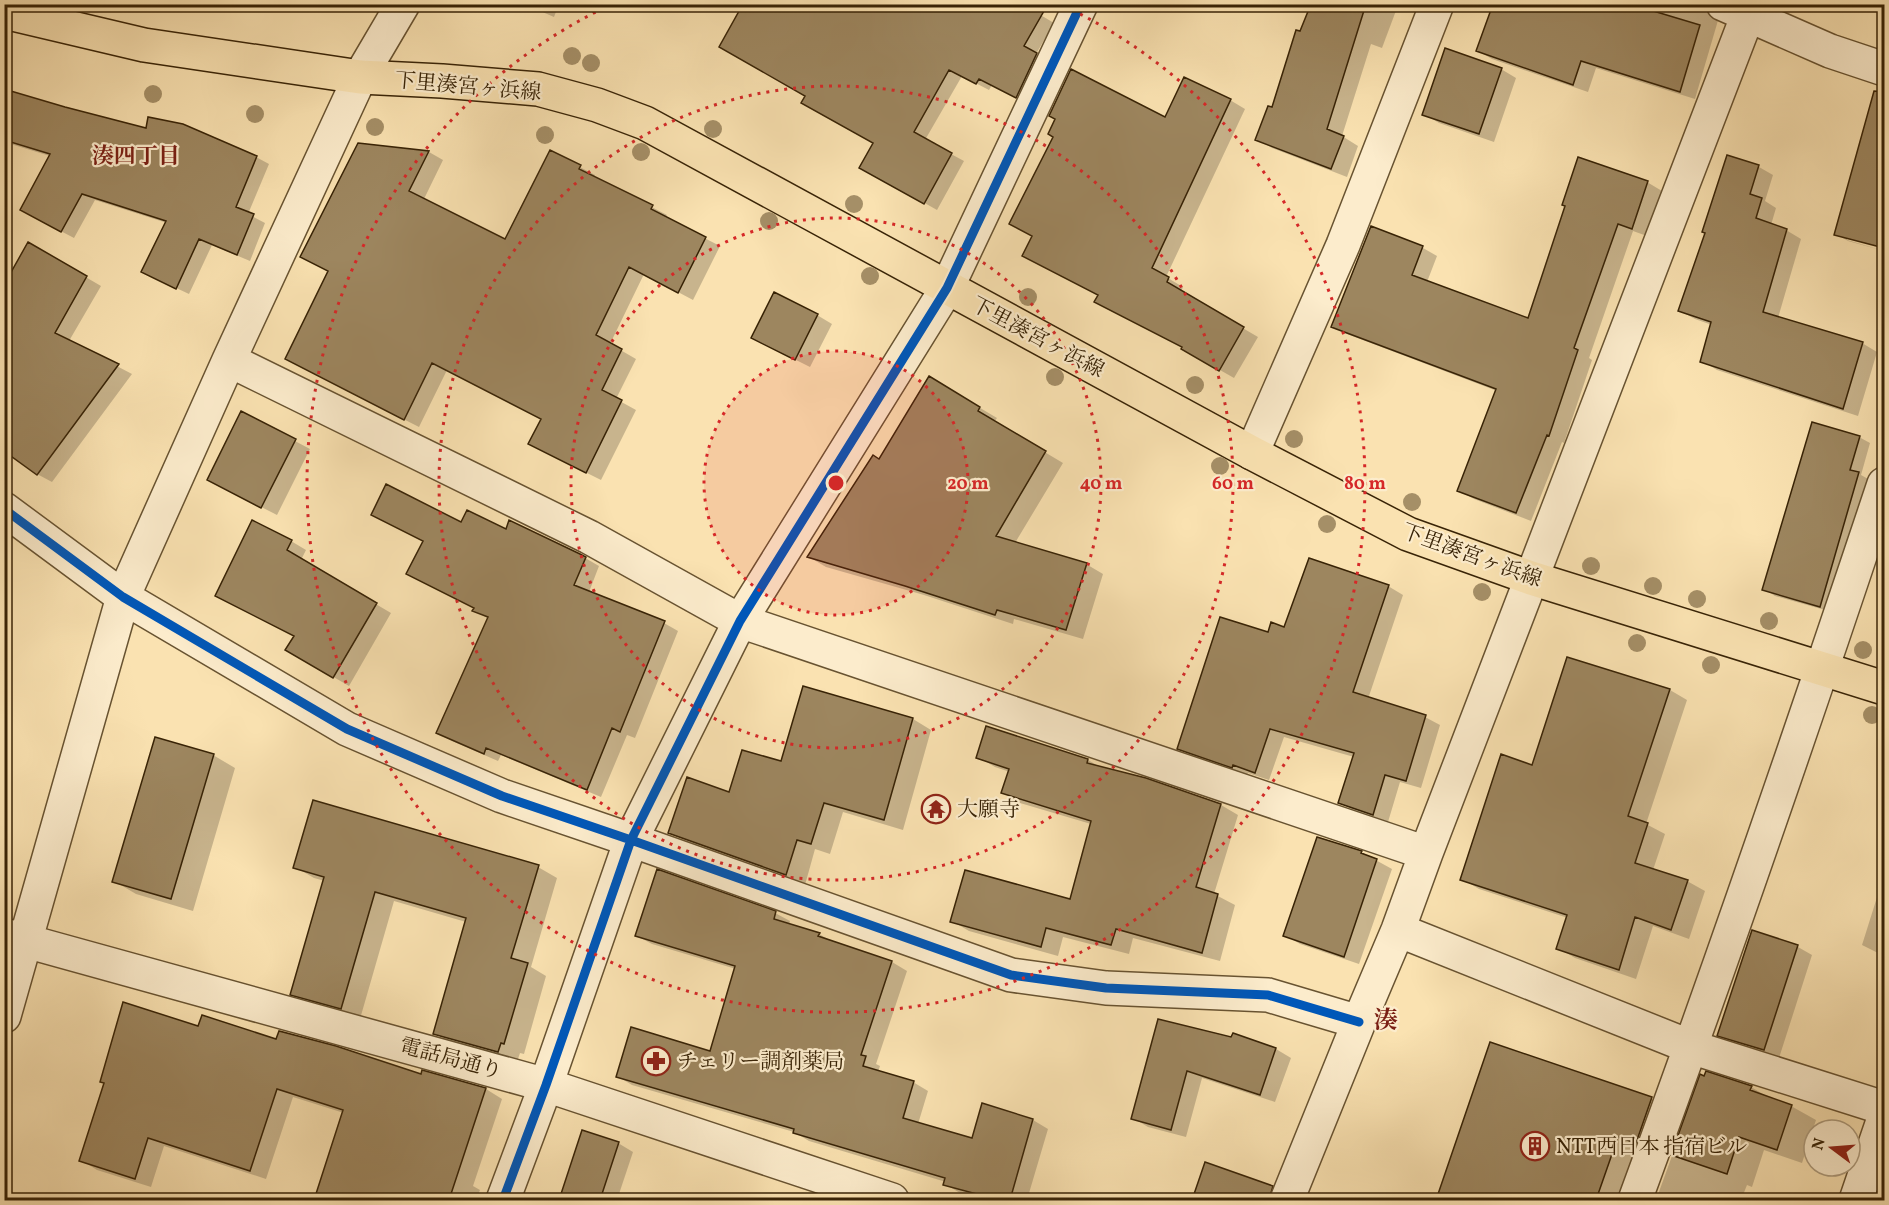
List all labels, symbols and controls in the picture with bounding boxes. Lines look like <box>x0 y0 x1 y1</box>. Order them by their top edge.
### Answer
street label: 下里湊宮ヶ浜線 <box>393 67 542 108</box>
district label: 湊四丁目 <box>92 142 180 173</box>
street label: 下里湊宮ヶ浜線 <box>966 291 1109 386</box>
text: 20 m <box>947 472 989 497</box>
text: 40 m <box>1080 472 1122 497</box>
text: 60 m <box>1212 472 1254 497</box>
text: 80 m <box>1344 472 1386 497</box>
centre of rings <box>826 473 846 493</box>
street label: 下里湊宮ヶ浜線 <box>1397 518 1546 595</box>
temple icon: 大願寺 <box>920 793 952 825</box>
place label: 大願寺 <box>957 796 1020 825</box>
district label: 湊 <box>1374 1005 1398 1039</box>
street label: 電話局通り <box>396 1032 505 1087</box>
pharmacy icon: チェリー調剤薬局 <box>640 1045 672 1077</box>
place label: チェリー調剤薬局 <box>677 1048 844 1077</box>
north arrow <box>1802 1118 1862 1178</box>
building icon: NTT西日本 指宿ビル <box>1519 1130 1551 1162</box>
place label: NTT西日本 指宿ビル <box>1556 1133 1747 1162</box>
text: N <box>1807 1135 1832 1153</box>

